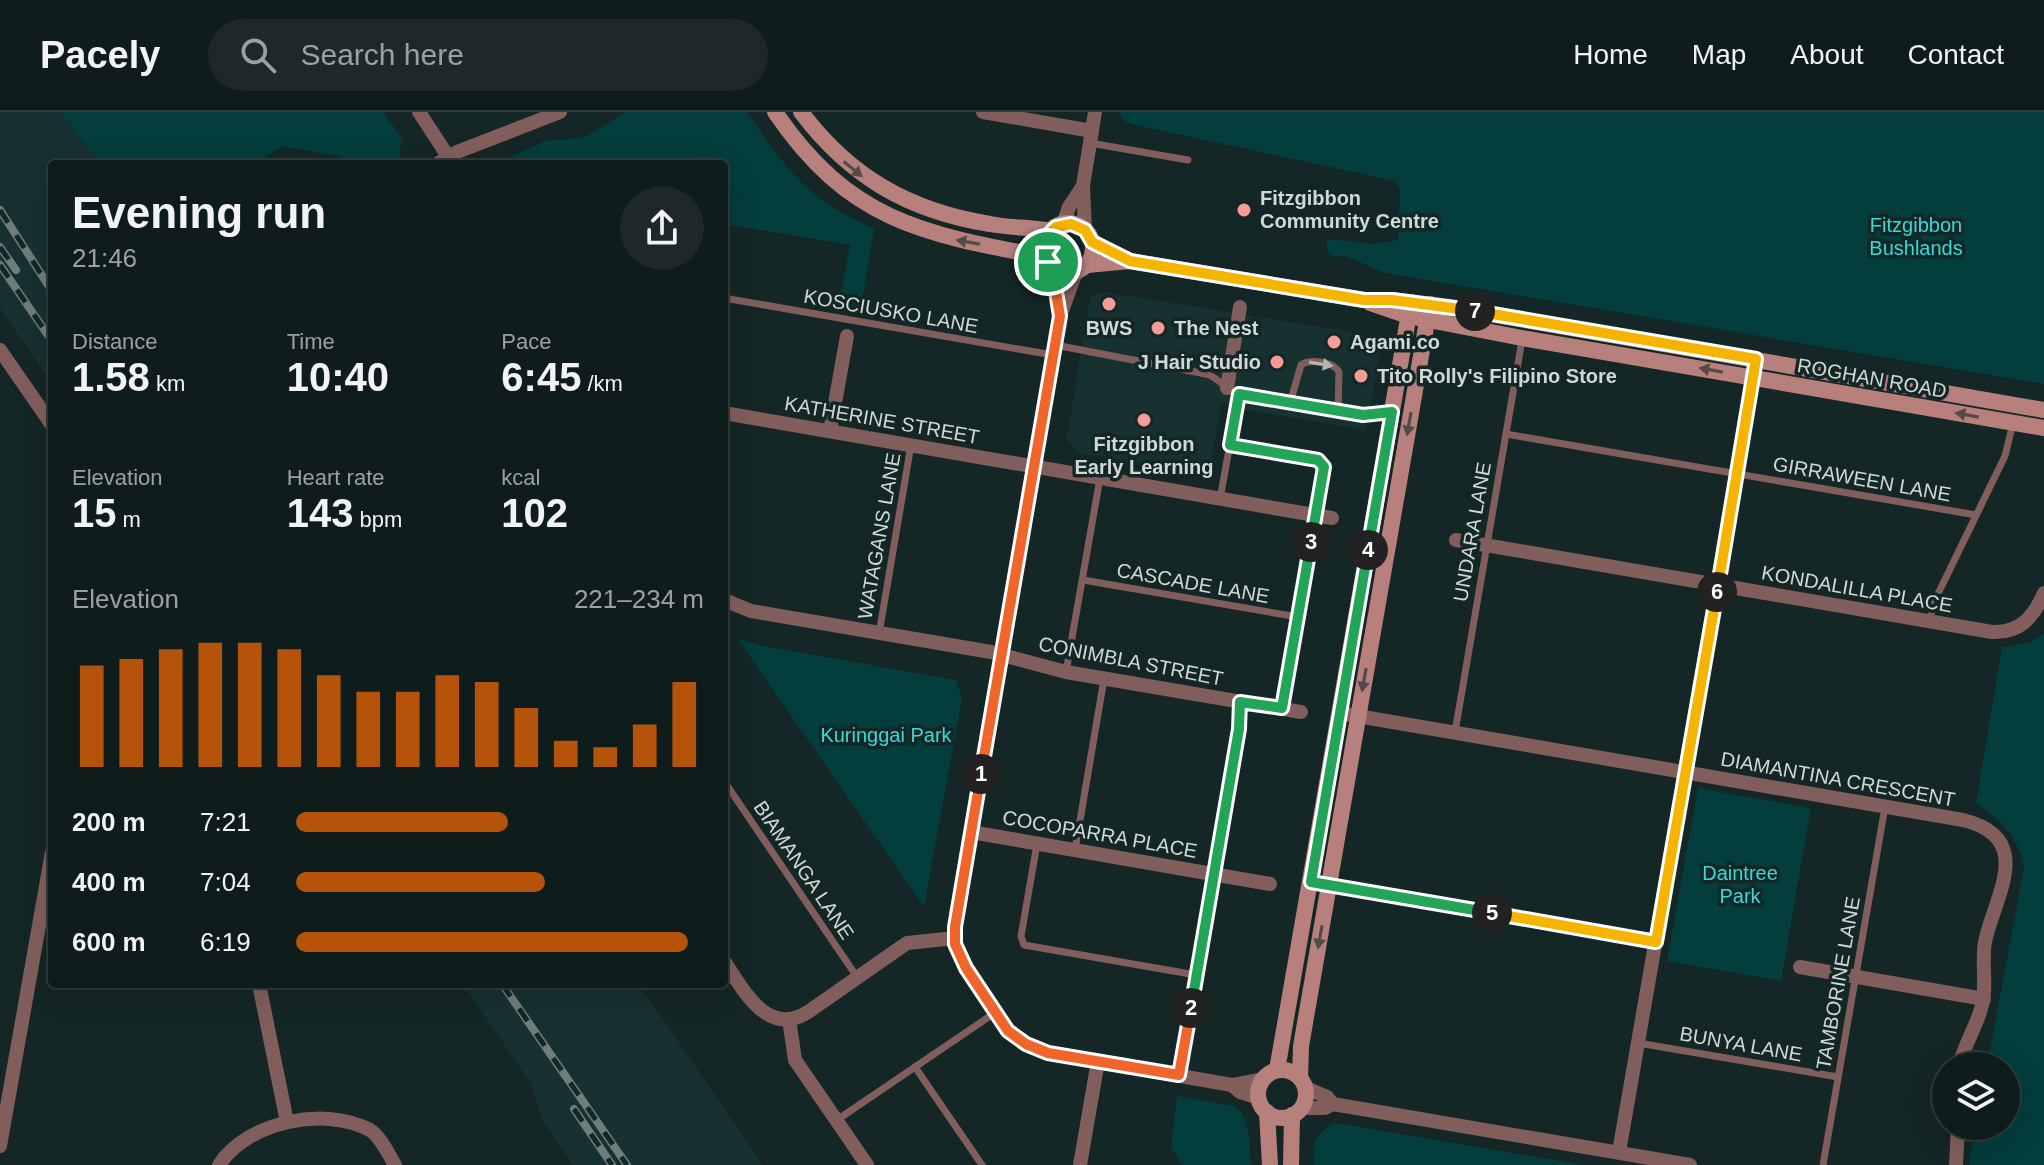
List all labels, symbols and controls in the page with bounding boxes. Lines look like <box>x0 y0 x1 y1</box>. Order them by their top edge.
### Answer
search box <box>208 19 768 91</box>
icon: search <box>236 33 280 77</box>
text: Pacely <box>40 34 160 76</box>
text: Search here <box>300 38 464 71</box>
text: Home <box>1573 39 1648 70</box>
text: Map <box>1692 39 1746 70</box>
text: About <box>1790 39 1864 70</box>
text: Contact <box>1908 39 2004 70</box>
one-way arrow <box>843 160 863 177</box>
button: share <box>620 186 704 270</box>
place label: Fitzgibbon Community Centre <box>1260 187 1439 232</box>
text: Evening run <box>72 188 326 237</box>
marker: Fitzgibbon Community Centre <box>1235 201 1253 219</box>
park label: Fitzgibbon Bushlands <box>1869 214 1963 259</box>
pin <box>1014 228 1082 296</box>
one-way arrow <box>955 236 980 248</box>
icon: arrive <box>1026 240 1070 284</box>
text: 21:46 <box>72 243 137 273</box>
street label: KOSCIUSKO LANE <box>802 285 980 337</box>
pin: 7 <box>1455 291 1495 331</box>
marker: BWS <box>1100 295 1118 313</box>
text: 7 <box>1469 298 1481 323</box>
place label: BWS <box>1086 317 1132 339</box>
place label: The Nest <box>1174 317 1259 339</box>
marker: The Nest <box>1149 319 1167 337</box>
text: Distance <box>72 329 158 354</box>
text: Time <box>287 329 335 354</box>
text: Pace <box>501 329 551 354</box>
place label: Agami.co <box>1350 331 1440 353</box>
marker: Agami.co <box>1325 333 1343 351</box>
place label: J Hair Studio <box>1138 351 1261 373</box>
marker: J Hair Studio <box>1268 353 1286 371</box>
street label: ROGHAN ROAD <box>1796 354 1948 402</box>
text: 1.58 <box>72 355 150 399</box>
text: 10:40 <box>287 355 389 399</box>
text: 6:45 <box>501 355 581 399</box>
one-way arrow <box>1309 358 1334 371</box>
one-way arrow <box>1698 363 1723 376</box>
place label: Tito Rolly's Filipino Store <box>1377 365 1617 387</box>
marker: Tito Rolly's Filipino Store <box>1352 367 1370 385</box>
text: km <box>150 371 185 396</box>
text: /km <box>581 371 623 396</box>
street label: KATHERINE STREET <box>783 392 981 448</box>
one-way arrow <box>1954 408 1979 421</box>
marker: Fitzgibbon Early Learning <box>1135 411 1153 429</box>
one-way arrow <box>1402 412 1414 437</box>
place label: Fitzgibbon Early Learning <box>1075 433 1213 478</box>
street label: WATAGANS LANE <box>854 451 904 621</box>
street label: GIRRAWEEN LANE <box>1771 453 1953 505</box>
street label: UNDARA LANE <box>1449 461 1495 603</box>
text: Elevation <box>72 465 163 490</box>
text: Heart rate <box>287 465 384 490</box>
text: kcal <box>501 465 540 490</box>
text: 15 <box>72 491 117 535</box>
text: 143 <box>287 491 353 535</box>
text: 102 <box>501 491 568 535</box>
text: m <box>117 507 141 532</box>
text: bpm <box>353 507 402 532</box>
pin: 3 <box>1291 522 1331 562</box>
text: 3 <box>1305 529 1317 554</box>
pin: 4 <box>1348 530 1388 570</box>
text: 4 <box>1362 537 1374 562</box>
street label: CASCADE LANE <box>1115 559 1271 607</box>
street label: KONDALILLA PLACE <box>1760 561 1954 617</box>
pin: 6 <box>1697 572 1737 612</box>
text: 6 <box>1711 579 1723 604</box>
text: Elevation <box>72 584 179 614</box>
text: 221–234 m <box>574 584 704 614</box>
street label: CONIMBLA STREET <box>1037 632 1225 690</box>
one-way arrow <box>1358 668 1370 693</box>
park label: Kuringgai Park <box>820 724 953 746</box>
street label: DIAMANTINA CRESCENT <box>1719 748 1957 810</box>
pin: 1 <box>961 754 1001 794</box>
text: 1 <box>975 761 987 786</box>
street label: BIAMANGA LANE <box>750 797 858 943</box>
street label: COCOPARRA PLACE <box>1001 806 1199 862</box>
text: 200 m <box>72 807 146 837</box>
text: 7:21 <box>200 807 251 837</box>
park label: Daintree Park <box>1702 862 1778 907</box>
text: 400 m <box>72 867 146 897</box>
text: 7:04 <box>200 867 251 897</box>
pin: 5 <box>1472 893 1512 933</box>
street label: TAMBORINE LANE <box>1812 895 1864 1071</box>
text: 5 <box>1486 900 1498 925</box>
one-way arrow <box>1314 924 1326 949</box>
text: 600 m <box>72 927 146 957</box>
text: 6:19 <box>200 927 251 957</box>
pin: 2 <box>1171 988 1211 1028</box>
text: 2 <box>1185 995 1197 1020</box>
street label: BUNYA LANE <box>1678 1022 1804 1066</box>
map controls <box>1932 1052 2020 1140</box>
button: layers <box>1932 1052 2020 1140</box>

